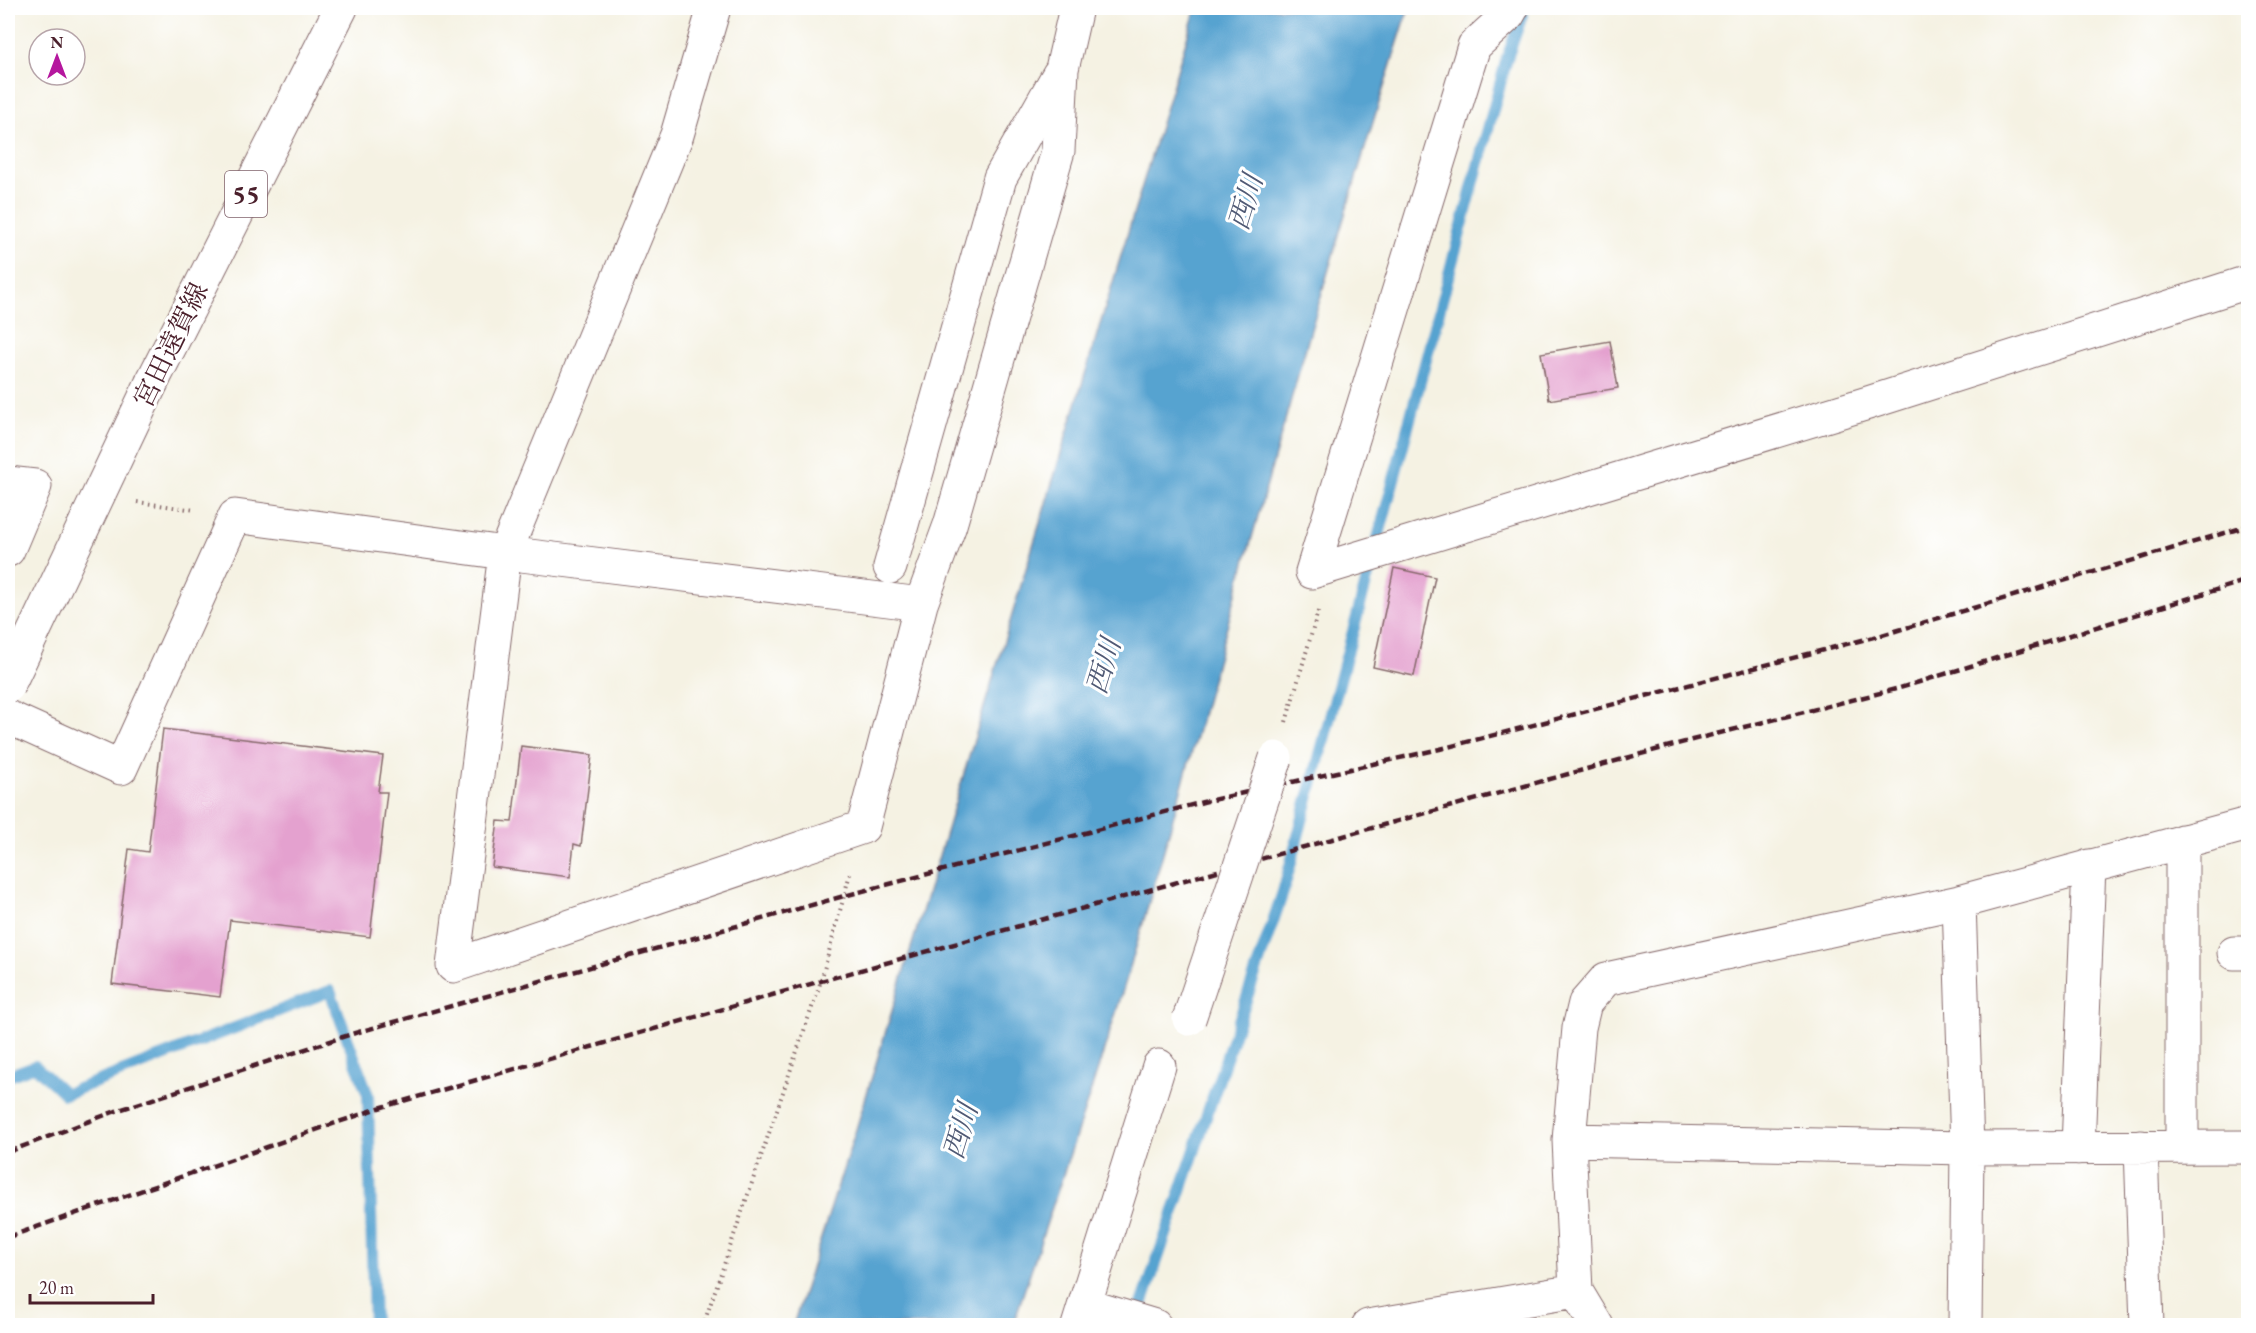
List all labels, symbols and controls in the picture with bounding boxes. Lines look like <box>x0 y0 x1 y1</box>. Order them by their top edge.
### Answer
north arrow <box>27 27 87 87</box>
text: N <box>51 32 64 53</box>
water label: 西川 <box>1220 167 1271 234</box>
road number: 55 <box>225 171 267 217</box>
street label: 宮田遠賀線 <box>125 276 216 413</box>
water label: 西川 <box>1078 631 1129 698</box>
water label: 西川 <box>935 1096 986 1163</box>
scale bar <box>30 1267 153 1305</box>
text: 20 m <box>39 1276 74 1299</box>

